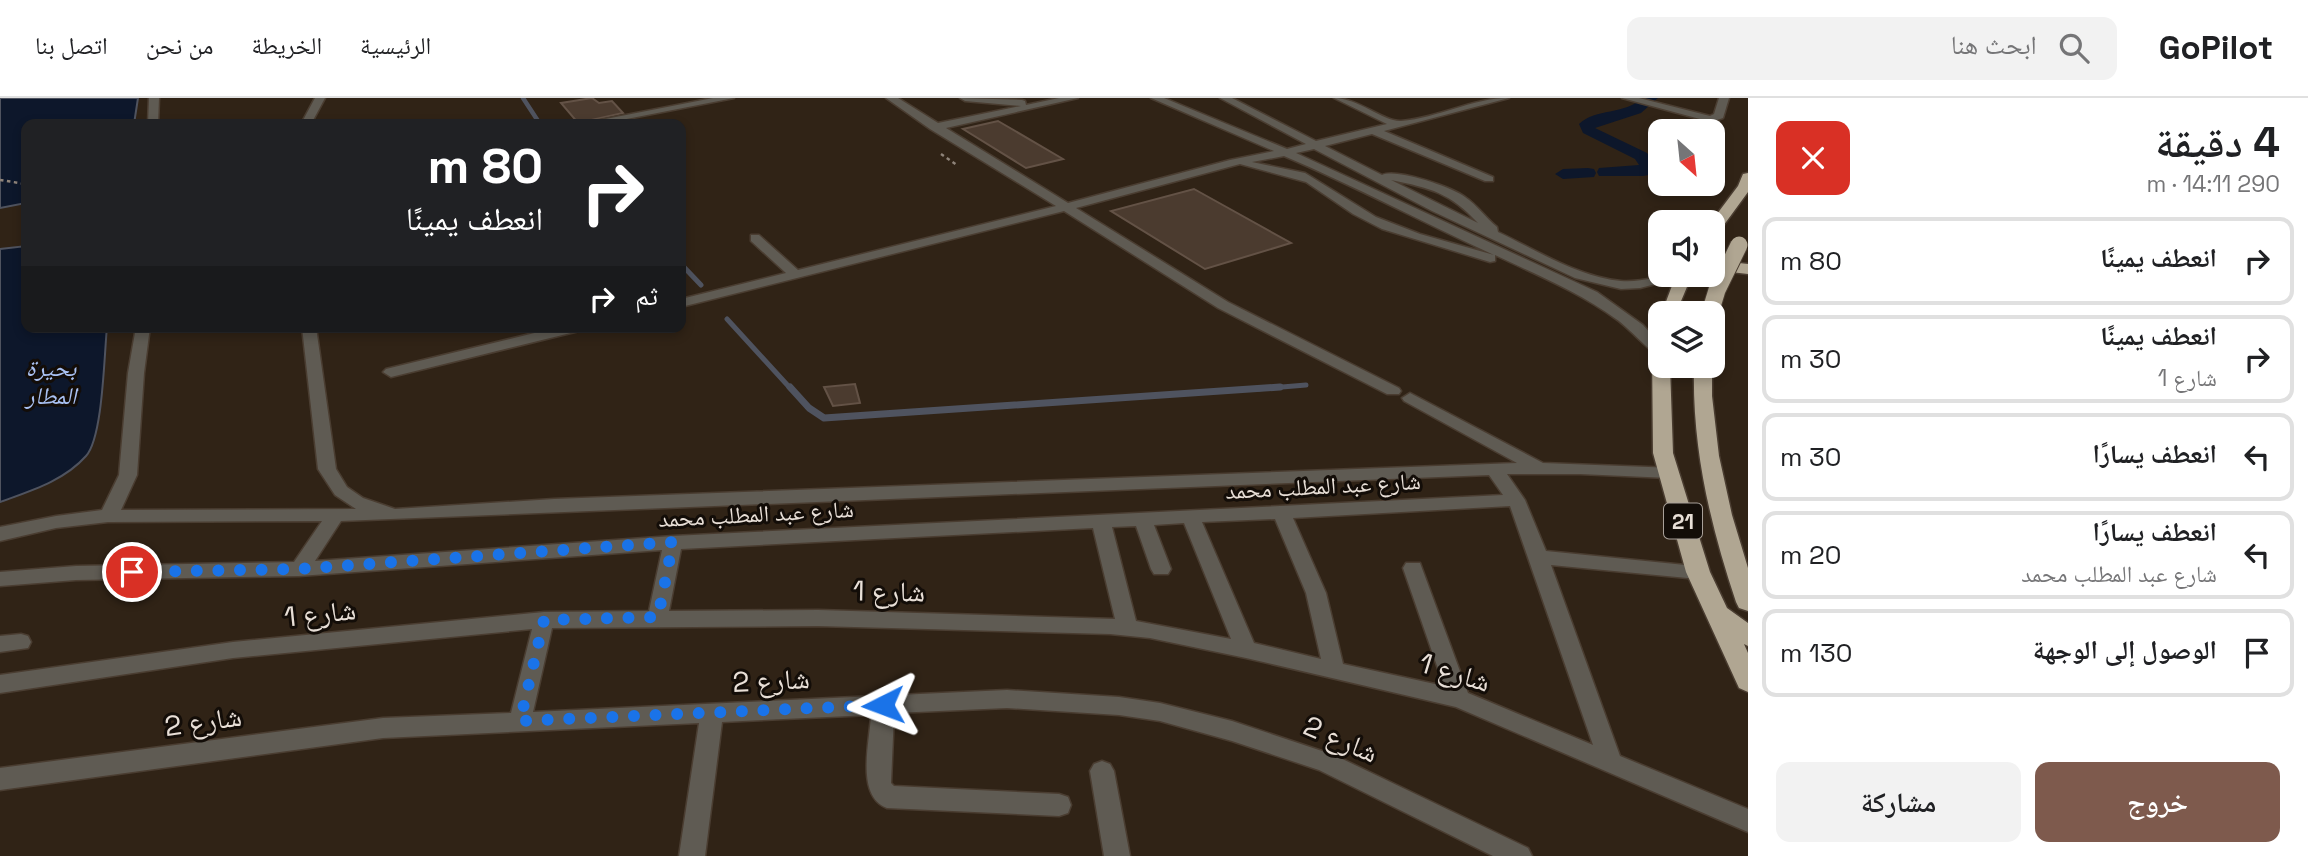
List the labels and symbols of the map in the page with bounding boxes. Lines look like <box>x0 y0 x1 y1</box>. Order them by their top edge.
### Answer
north arrow <box>1648 119 1726 196</box>
water label: بحيرة المطار <box>23 352 79 411</box>
street label: شارع عبد المطلب محمد <box>1225 466 1421 506</box>
street label: شارع عبد المطلب محمد <box>658 494 854 534</box>
road number: 21 <box>1664 504 1702 538</box>
pin <box>102 542 162 602</box>
street label: شارع 1 <box>853 572 925 610</box>
street label: شارع 1 <box>282 591 358 635</box>
street label: شارع 1 <box>1415 644 1495 700</box>
street label: شارع 2 <box>731 660 811 700</box>
position arrow <box>846 668 920 742</box>
street label: شارع 2 <box>162 698 244 744</box>
street label: شارع 2 <box>1298 707 1384 771</box>

